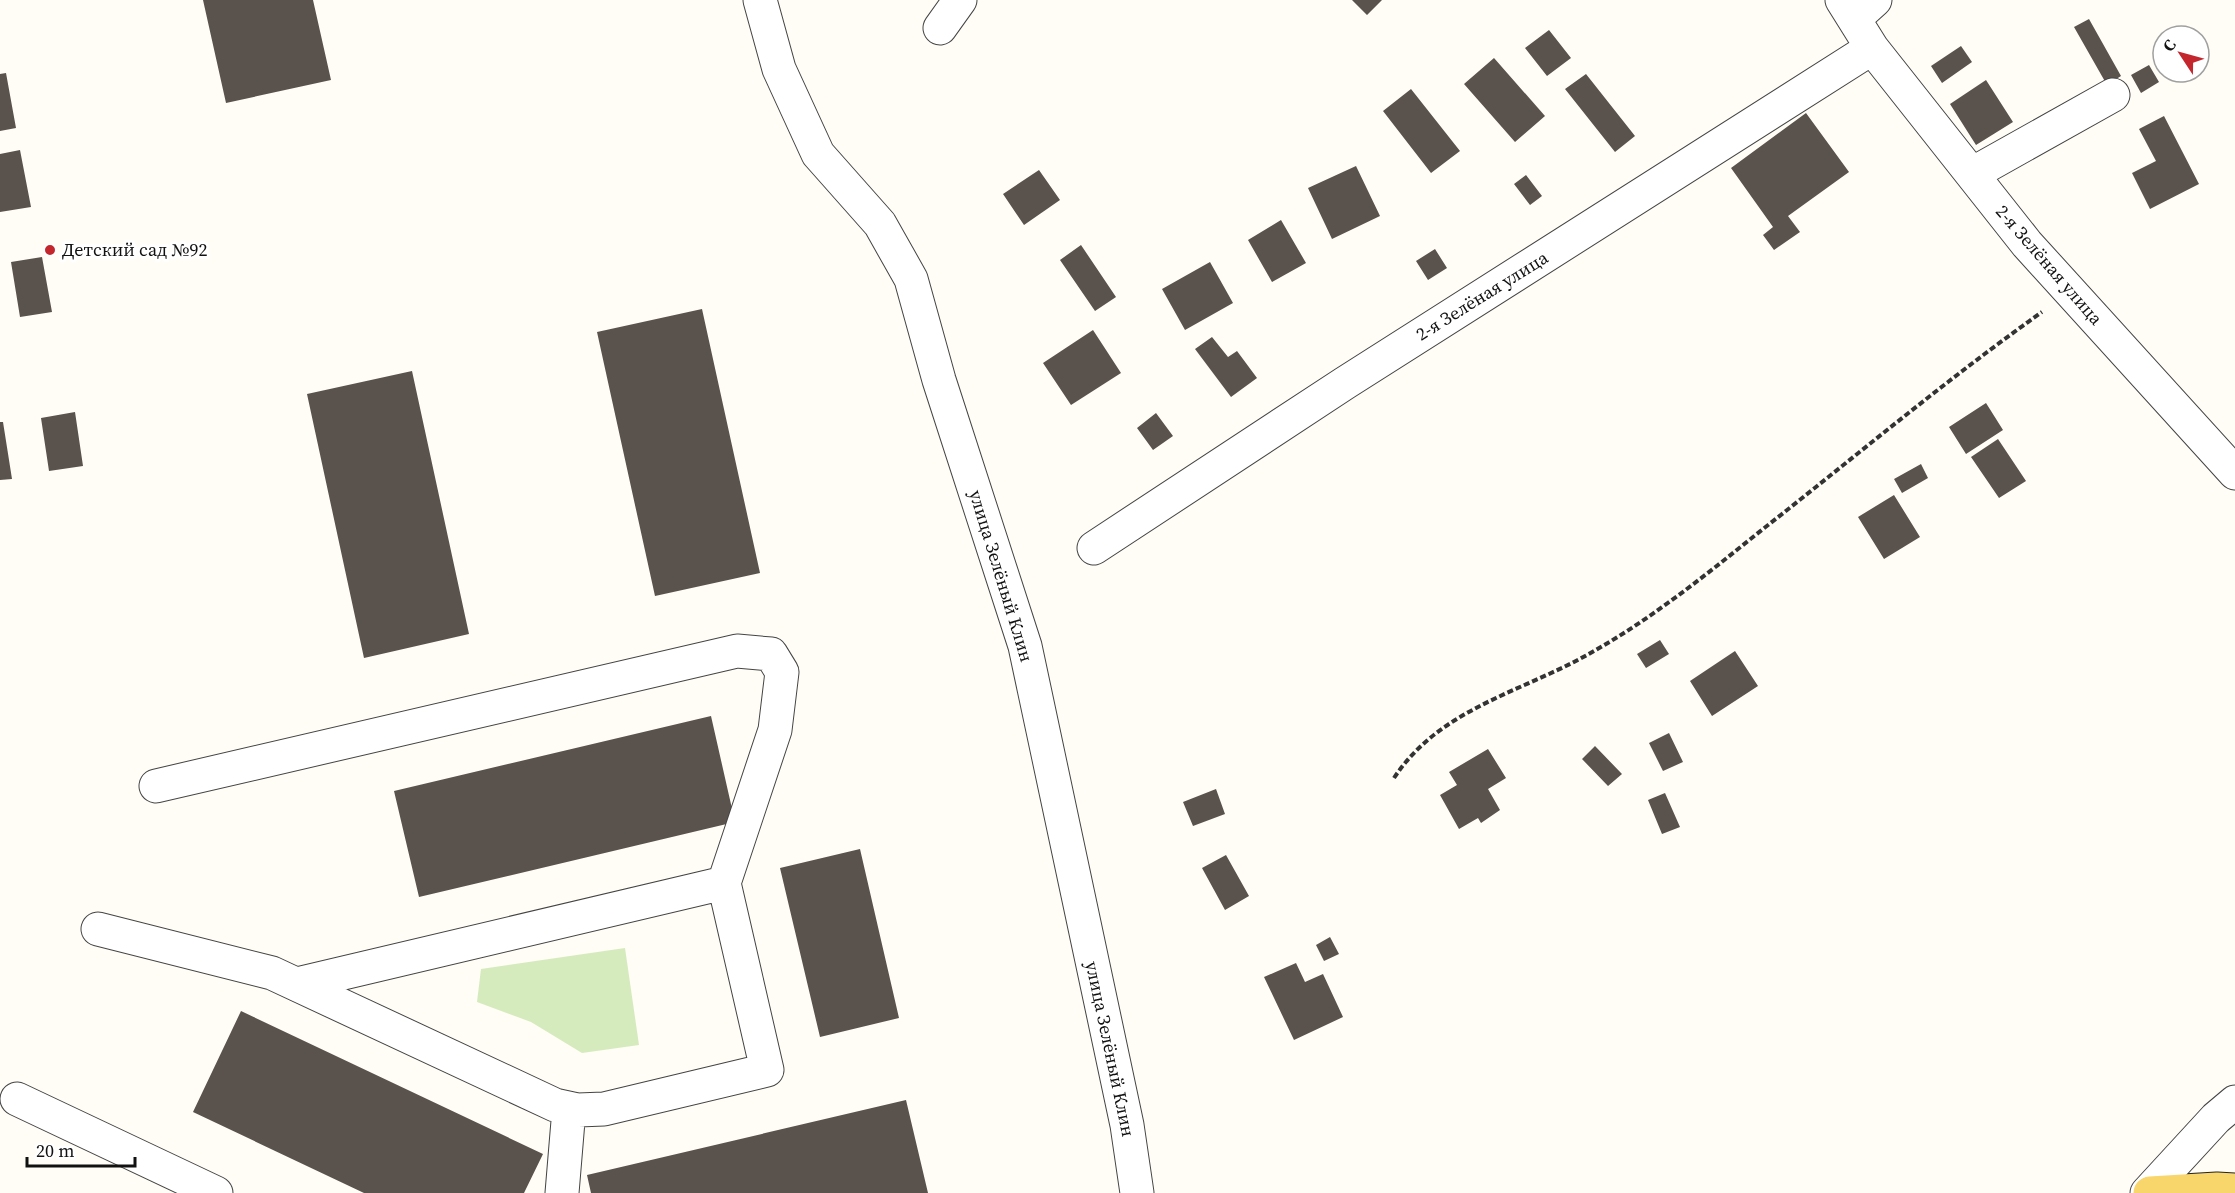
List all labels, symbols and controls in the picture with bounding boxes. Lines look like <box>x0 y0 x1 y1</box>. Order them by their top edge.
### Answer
north arrow <box>2151 24 2211 84</box>
text: С <box>2157 35 2181 56</box>
street label: 2-я Зелёная улица <box>1990 199 2109 331</box>
place label: Детский сад №92 <box>62 237 208 262</box>
marker: Детский сад №92 <box>43 243 57 257</box>
street label: 2-я Зелёная улица <box>1411 244 1553 346</box>
street label: улица Зелёный Клин <box>963 487 1040 665</box>
street label: улица Зелёный Клин <box>1080 959 1141 1139</box>
scale bar <box>27 1130 135 1168</box>
text: 20 m <box>36 1138 74 1163</box>

